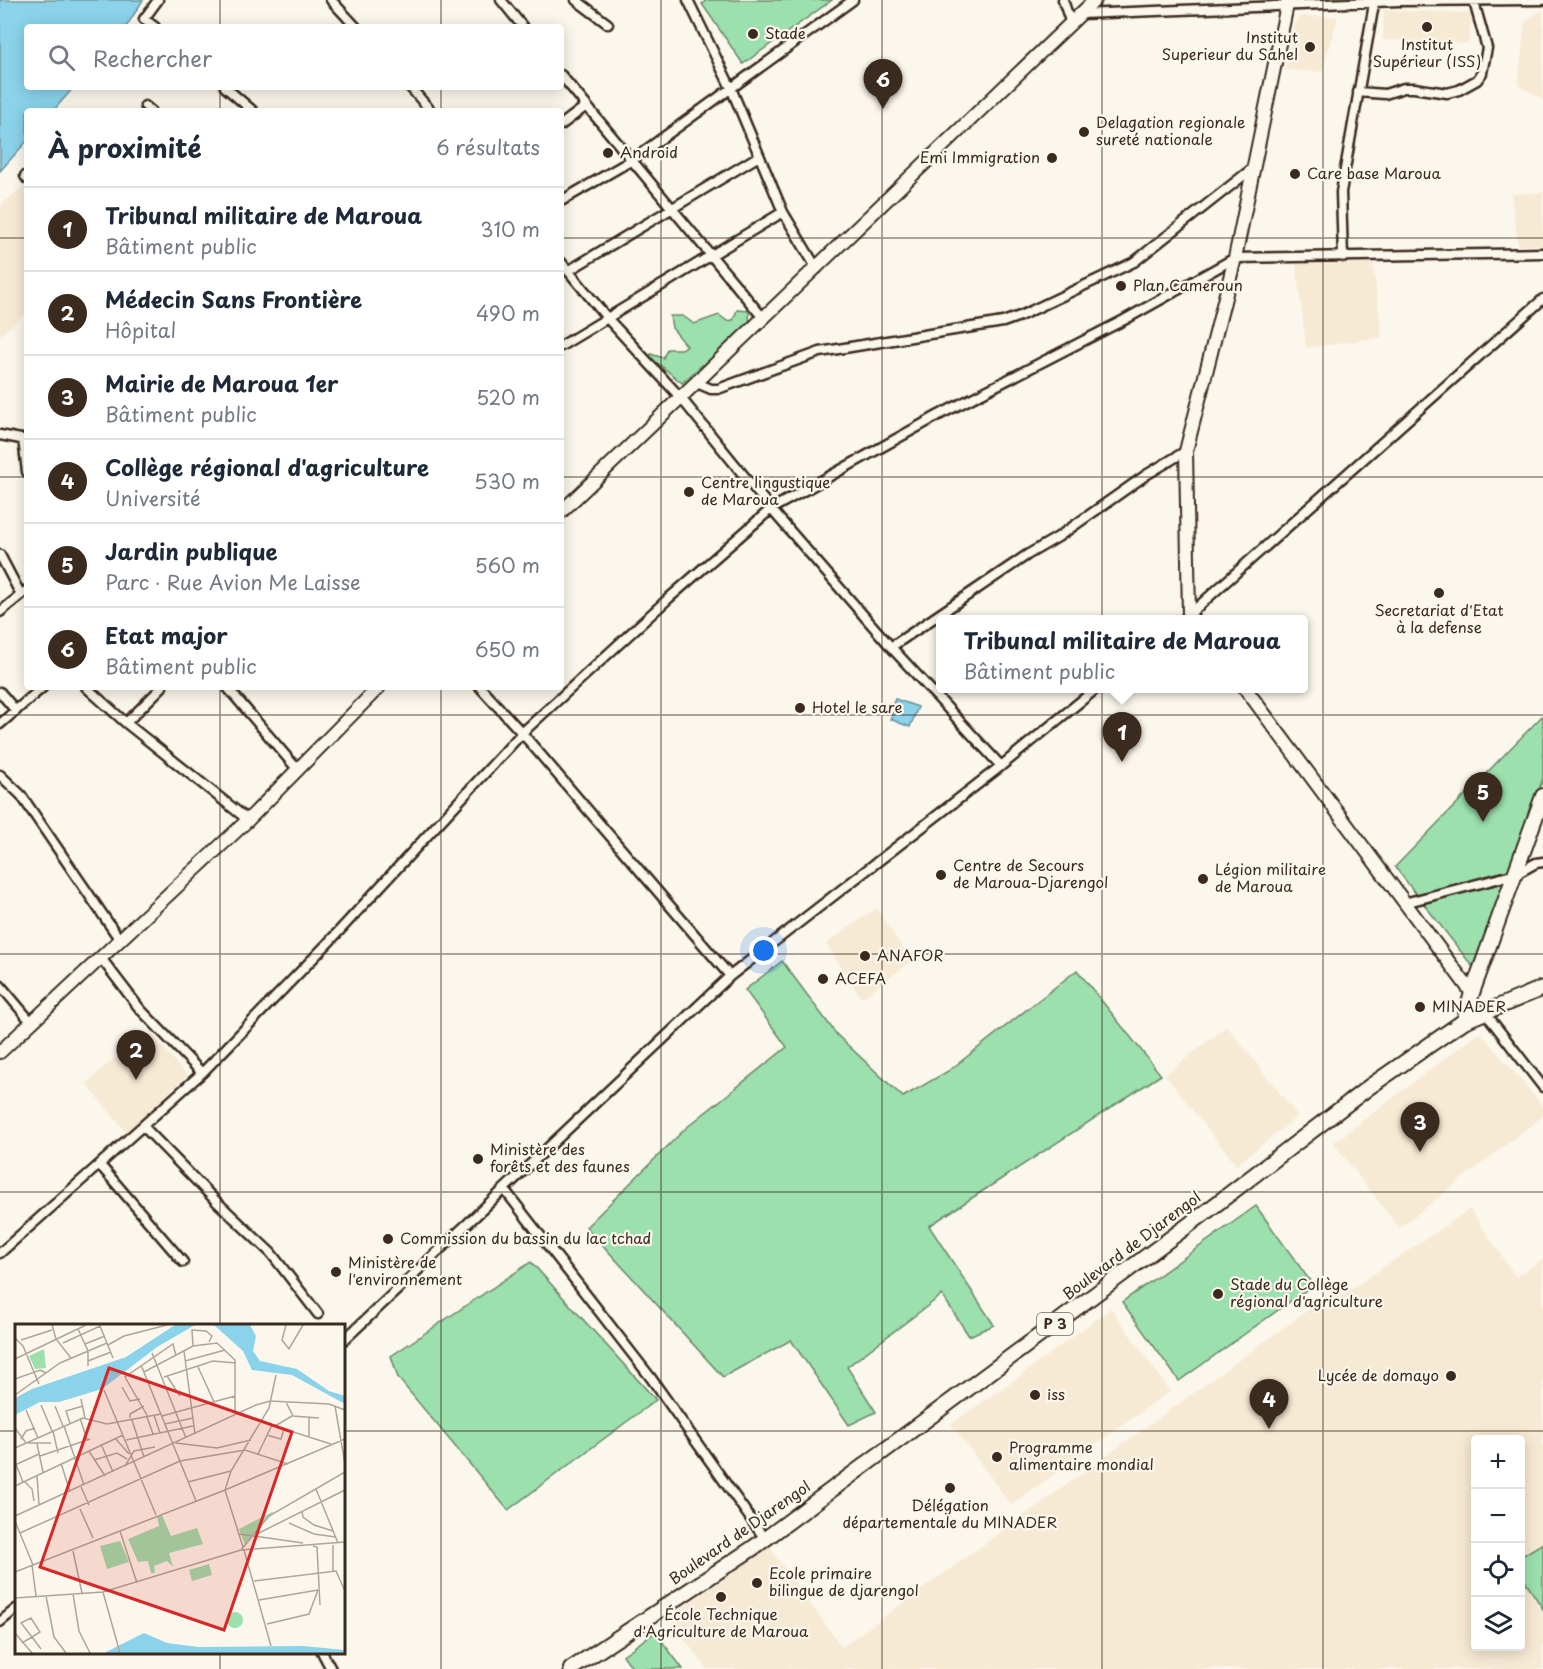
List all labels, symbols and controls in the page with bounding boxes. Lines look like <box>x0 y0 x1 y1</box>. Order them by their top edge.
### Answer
marker: Institut Supérieur (ISS) <box>1420 20 1434 34</box>
place label: Stade <box>765 21 806 44</box>
search box <box>24 24 564 90</box>
place label: Institut Superieur du Sahel <box>1162 25 1298 65</box>
marker: Stade <box>746 27 760 41</box>
place label: Institut Supérieur (ISS) <box>1373 32 1481 72</box>
marker: Institut Superieur du Sahel <box>1303 40 1317 54</box>
icon: search <box>45 41 78 74</box>
text: Rechercher <box>93 41 212 74</box>
pin: 6 <box>864 60 902 109</box>
place label: Delagation regionale sureté nationale <box>1096 110 1246 150</box>
marker: Delagation regionale sureté nationale <box>1077 125 1091 139</box>
text: À proximité <box>48 128 202 167</box>
text: 6 résultats <box>436 132 540 162</box>
place label: Android <box>620 140 678 163</box>
place label: Emi Immigration <box>920 145 1040 168</box>
marker: Android <box>601 146 615 160</box>
marker: Emi Immigration <box>1045 151 1059 165</box>
place label: Care base Maroua <box>1307 161 1442 184</box>
marker: Care base Maroua <box>1288 167 1302 181</box>
text: Tribunal militaire de Maroua <box>105 198 422 231</box>
text: 1 <box>63 214 72 244</box>
text: 310 m <box>480 214 540 244</box>
text: Bâtiment public <box>105 231 257 261</box>
place label: Plan Cameroun <box>1133 273 1243 296</box>
marker: Plan Cameroun <box>1114 279 1128 293</box>
text: Médecin Sans Frontière <box>105 282 362 315</box>
text: 2 <box>60 298 75 328</box>
text: 490 m <box>476 298 540 328</box>
text: Hôpital <box>105 315 176 345</box>
text: Mairie de Maroua 1er <box>105 366 338 399</box>
text: 3 <box>61 382 74 412</box>
text: 520 m <box>476 382 540 412</box>
text: Bâtiment public <box>105 399 257 429</box>
text: Collège régional d'agriculture <box>105 450 429 483</box>
text: 4 <box>61 466 74 496</box>
text: 530 m <box>474 466 540 496</box>
place label: Centre lingustique de Maroua <box>701 470 831 510</box>
text: Université <box>105 483 201 513</box>
marker: Centre lingustique de Maroua <box>682 485 696 499</box>
text: Jardin publique <box>105 534 278 567</box>
text: 5 <box>61 550 74 580</box>
text: 560 m <box>475 550 540 580</box>
text: Parc · Rue Avion Me Laisse <box>105 567 361 597</box>
marker: Secretariat d'Etat à la defense <box>1432 586 1446 600</box>
place label: Secretariat d'Etat à la defense <box>1374 598 1504 638</box>
popup <box>936 615 1308 693</box>
text: Etat major <box>105 618 228 651</box>
text: Tribunal militaire de Maroua <box>963 623 1281 656</box>
text: 6 <box>60 634 75 664</box>
text: 650 m <box>475 634 540 664</box>
text: Bâtiment public <box>105 651 257 681</box>
text: Bâtiment public <box>963 656 1115 686</box>
place label: Hotel le sare <box>812 695 902 718</box>
marker: Hotel le sare <box>793 701 807 715</box>
pin: 1 <box>1102 712 1142 762</box>
pin: 5 <box>1464 772 1502 822</box>
place label: Centre de Secours de Maroua-Djarengol <box>953 853 1108 893</box>
place label: Légion militaire de Maroua <box>1215 857 1326 897</box>
marker: Centre de Secours de Maroua-Djarengol <box>934 868 948 882</box>
marker: Légion militaire de Maroua <box>1196 872 1210 886</box>
your location <box>749 936 778 965</box>
place label: ANAFOR <box>877 943 943 966</box>
marker: ANAFOR <box>858 949 872 963</box>
place label: ACEFA <box>835 966 886 989</box>
marker: ACEFA <box>816 972 830 986</box>
place label: MINADER <box>1432 994 1507 1017</box>
marker: MINADER <box>1413 1000 1427 1014</box>
pin: 2 <box>116 1030 156 1080</box>
pin: 3 <box>1400 1102 1440 1152</box>
place label: Ministère des forêts et des faunes <box>490 1137 630 1177</box>
marker: Ministère des forêts et des faunes <box>471 1152 485 1166</box>
street label: Boulevard de Djarengol <box>1057 1185 1205 1305</box>
place label: Commission du bassin du lac tchad <box>400 1226 651 1249</box>
marker: Commission du bassin du lac tchad <box>381 1232 395 1246</box>
place label: Ministère de l'environnement <box>348 1250 462 1290</box>
marker: Ministère de l'environnement <box>329 1265 343 1279</box>
place label: Stade du Collège régional d'agriculture <box>1230 1272 1383 1312</box>
marker: Stade du Collège régional d'agriculture <box>1211 1287 1225 1301</box>
road number: P 3 <box>1037 1313 1073 1335</box>
inset map <box>15 1324 345 1654</box>
place label: Lycée de domayo <box>1318 1363 1439 1386</box>
marker: Lycée de domayo <box>1444 1369 1458 1383</box>
pin: 4 <box>1250 1380 1288 1429</box>
place label: iss <box>1047 1382 1065 1405</box>
marker: iss <box>1028 1388 1042 1402</box>
place label: Programme alimentaire mondial <box>1009 1435 1154 1475</box>
map controls <box>1471 1435 1525 1651</box>
button: + <box>1471 1435 1525 1489</box>
marker: Programme alimentaire mondial <box>990 1450 1004 1464</box>
street label: Boulevard de Djarengol <box>664 1474 815 1589</box>
marker: Délégation départementale du MINADER <box>943 1481 957 1495</box>
button: − <box>1471 1489 1525 1543</box>
place label: Délégation départementale du MINADER <box>842 1493 1058 1533</box>
button: locate <box>1471 1543 1525 1597</box>
place label: Ecole primaire bilingue de djarengol <box>769 1561 919 1601</box>
marker: Ecole primaire bilingue de djarengol <box>750 1576 764 1590</box>
marker: École Technique d'Agriculture de Maroua <box>714 1590 728 1604</box>
button: layers <box>1471 1597 1525 1651</box>
place label: École Technique d'Agriculture de Maroua <box>634 1602 809 1642</box>

